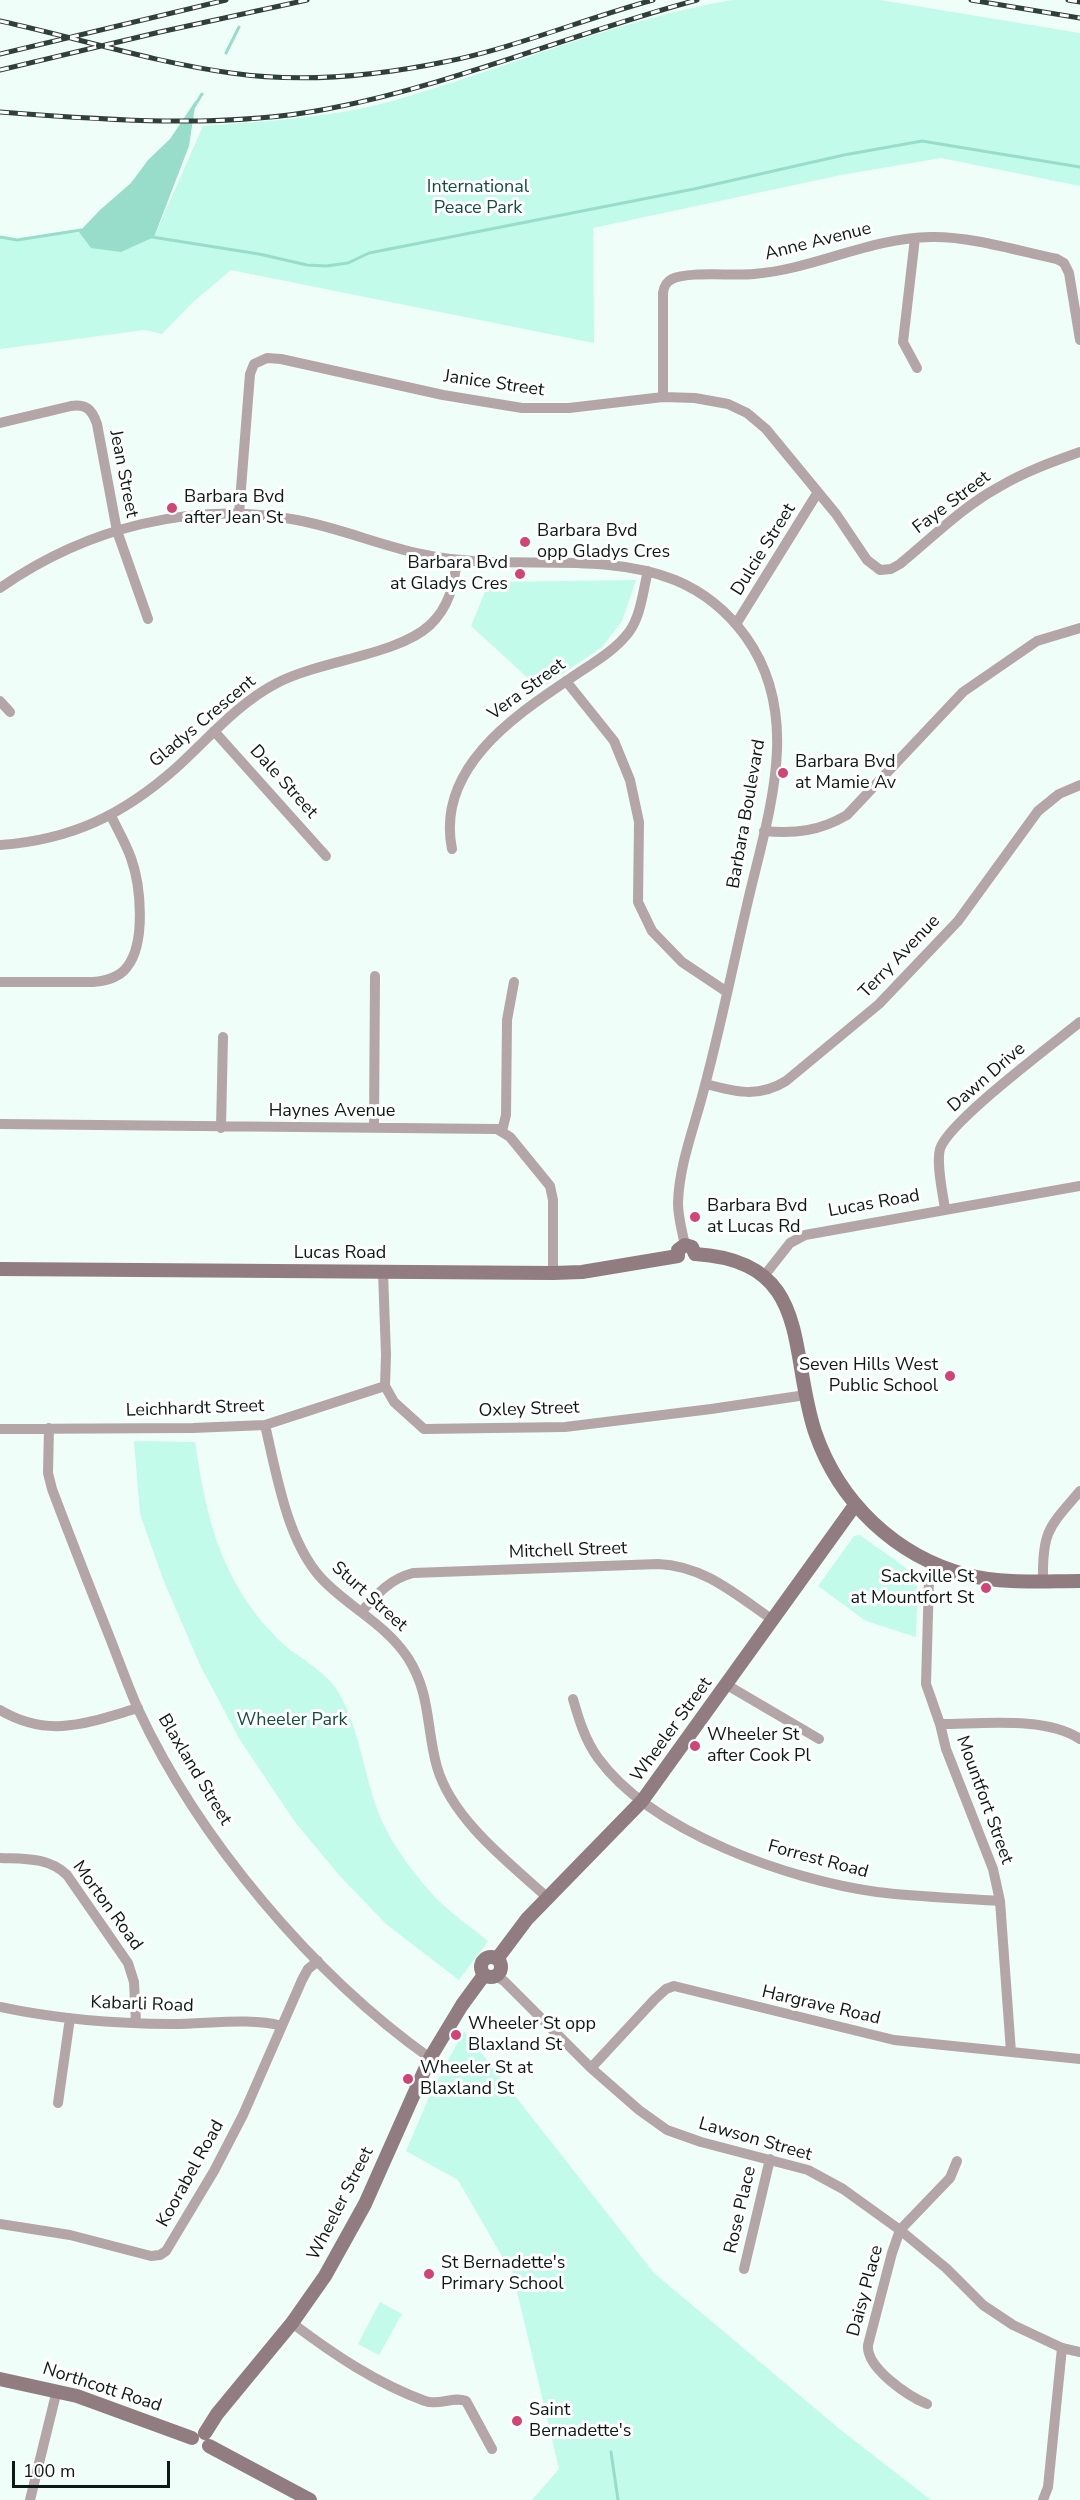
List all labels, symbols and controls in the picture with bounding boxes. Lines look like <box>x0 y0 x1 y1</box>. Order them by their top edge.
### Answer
park label: International Peace Park <box>427 177 529 219</box>
street label: Anne Avenue <box>762 218 874 266</box>
street label: Janice Street <box>442 366 546 402</box>
street label: Jean Street <box>104 428 142 520</box>
street label: Faye Street <box>909 467 995 539</box>
place label: Barbara Bvd after Jean St <box>184 487 285 530</box>
street label: Dulcie Street <box>727 500 801 600</box>
marker: Barbara Bvd after Jean St <box>165 501 179 515</box>
place label: Barbara Bvd opp Gladys Cres <box>537 521 670 564</box>
marker: Barbara Bvd opp Gladys Cres <box>518 535 532 549</box>
place label: Barbara Bvd at Gladys Cres <box>390 553 508 596</box>
marker: Barbara Bvd at Gladys Cres <box>513 567 527 581</box>
street label: Vera Street <box>484 655 570 725</box>
street label: Gladys Crescent <box>146 671 260 773</box>
street label: Barbara Boulevard <box>723 738 771 890</box>
street label: Dale Street <box>244 741 322 823</box>
place label: Barbara Bvd at Mamie Av <box>795 752 896 795</box>
marker: Barbara Bvd at Mamie Av <box>776 766 790 780</box>
street label: Terry Avenue <box>855 911 945 1003</box>
street label: Dawn Drive <box>944 1039 1030 1117</box>
street label: Haynes Avenue <box>269 1101 395 1123</box>
street label: Lucas Road <box>827 1185 921 1223</box>
place label: Barbara Bvd at Lucas Rd <box>707 1196 808 1238</box>
marker: Barbara Bvd at Lucas Rd <box>688 1210 702 1224</box>
street label: Lucas Road <box>294 1243 386 1265</box>
place label: Seven Hills West Public School <box>799 1355 938 1398</box>
marker: Seven Hills West Public School <box>943 1369 957 1383</box>
street label: Leichhardt Street <box>125 1396 265 1422</box>
street label: Oxley Street <box>478 1397 580 1423</box>
street label: Mitchell Street <box>509 1538 627 1564</box>
street label: Sturt Street <box>327 1557 411 1637</box>
place label: Sackville St at Mountfort St <box>851 1567 974 1610</box>
marker: Sackville St at Mountfort St <box>979 1581 993 1595</box>
street label: Wheeler Street <box>627 1673 717 1787</box>
park label: Wheeler Park <box>236 1710 348 1732</box>
street label: Blaxland Street <box>152 1711 236 1829</box>
place label: Wheeler St after Cook Pl <box>707 1725 811 1768</box>
street label: Mountfort Street <box>951 1733 1017 1867</box>
marker: Wheeler St after Cook Pl <box>688 1739 702 1753</box>
street label: Forrest Road <box>765 1836 871 1884</box>
street label: Morton Road <box>67 1857 147 1955</box>
street label: Hargrave Road <box>760 1982 882 2030</box>
street label: Kabarli Road <box>90 1992 194 2018</box>
place label: Wheeler St opp Blaxland St <box>468 2014 596 2056</box>
marker: Wheeler St opp Blaxland St <box>449 2028 463 2042</box>
place label: Wheeler St at Blaxland St <box>420 2058 533 2100</box>
marker: Wheeler St at Blaxland St <box>401 2072 415 2086</box>
street label: Lawson Street <box>696 2114 814 2166</box>
street label: Koorabel Road <box>153 2117 229 2231</box>
street label: Wheeler Street <box>303 2144 379 2264</box>
street label: Rose Place <box>721 2164 761 2256</box>
street label: Daisy Place <box>843 2243 889 2339</box>
place label: St Bernadette's Primary School <box>441 2253 565 2296</box>
marker: St Bernadette's Primary School <box>422 2267 436 2281</box>
street label: Northcott Road <box>40 2359 164 2417</box>
place label: Saint Bernadette's <box>529 2400 631 2442</box>
marker: Saint Bernadette's <box>510 2414 524 2428</box>
scale bar <box>15 2449 172 2487</box>
text: 100 m <box>23 2459 75 2483</box>

